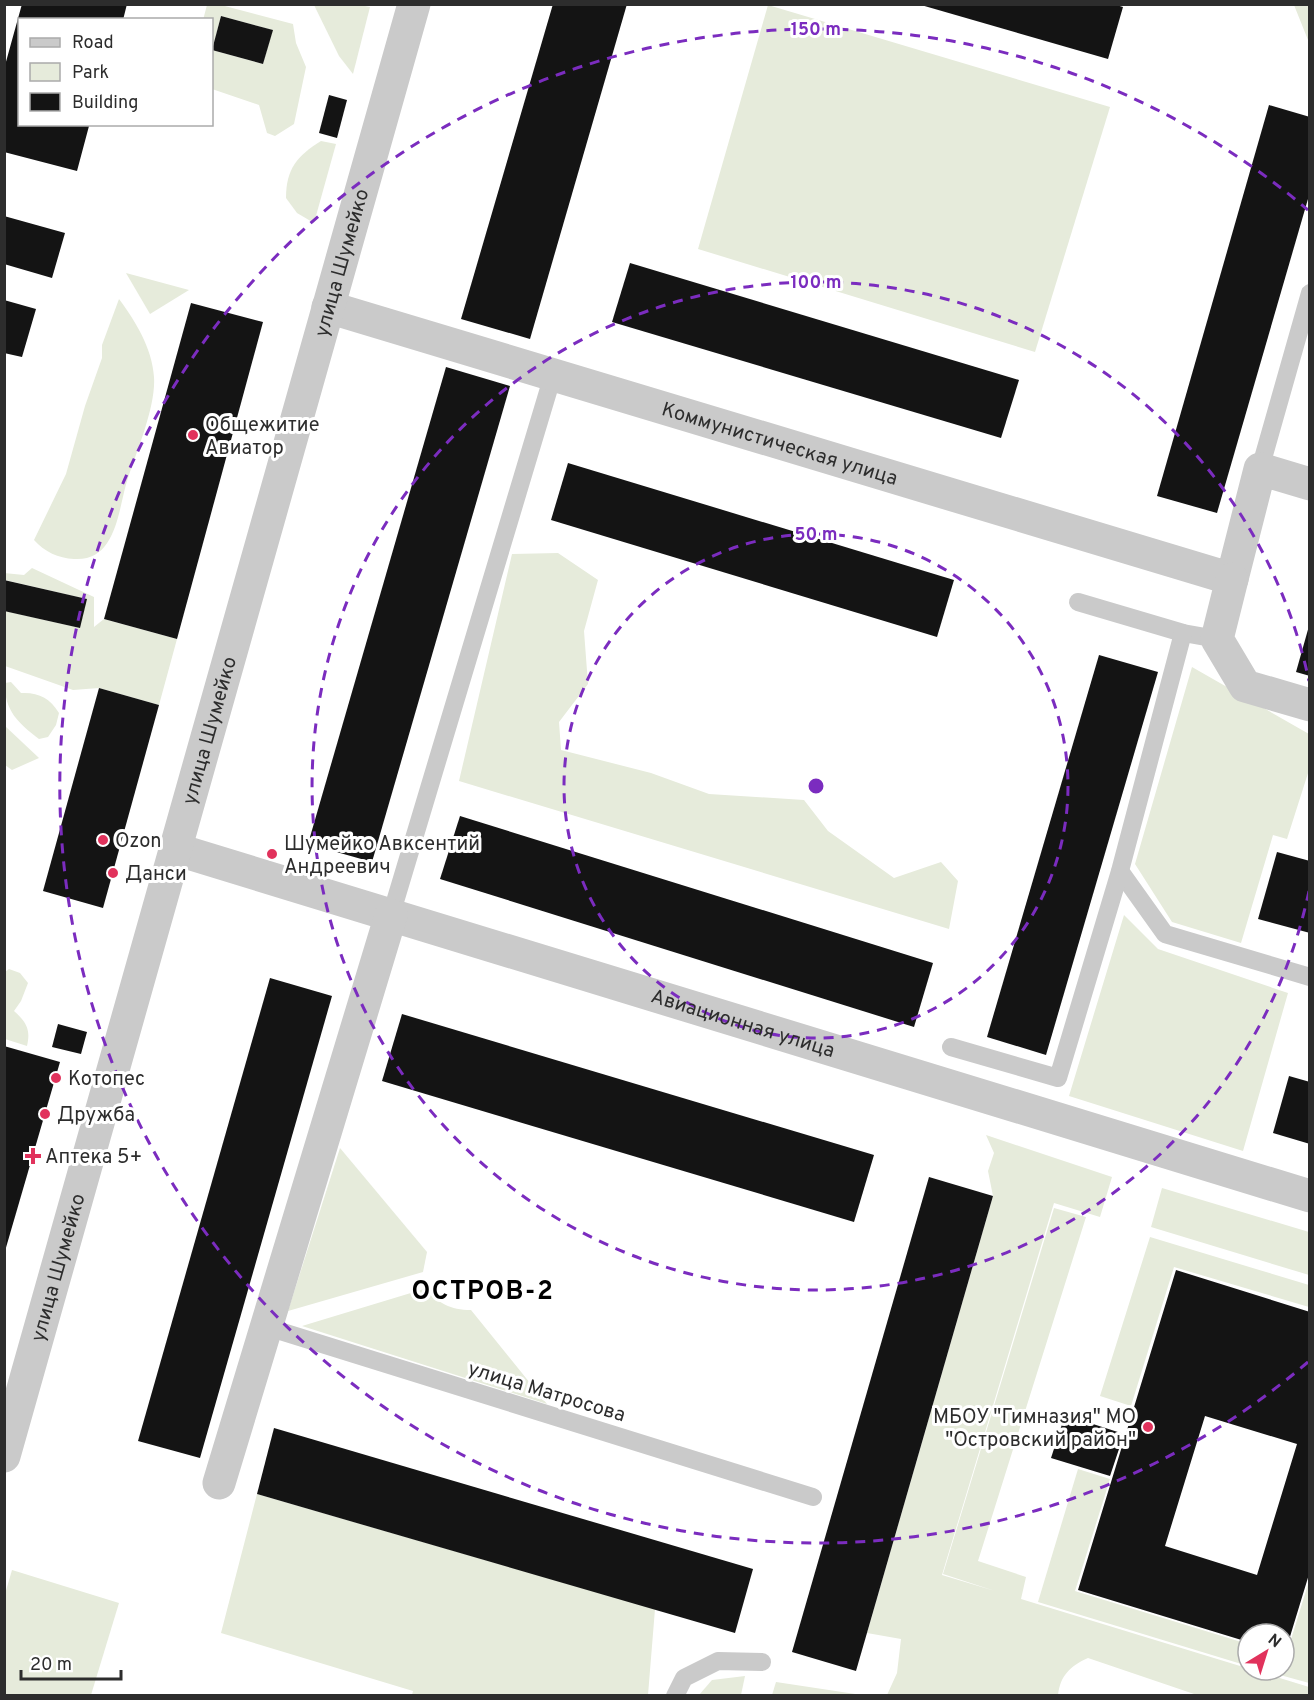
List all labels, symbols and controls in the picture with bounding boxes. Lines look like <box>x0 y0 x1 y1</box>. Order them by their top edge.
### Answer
legend <box>18 18 213 126</box>
text: 150 m <box>791 19 841 42</box>
text: Road <box>72 32 114 55</box>
text: Park <box>72 62 109 85</box>
text: Building <box>72 92 138 115</box>
street label: улица Шумейко <box>310 186 376 340</box>
text: 100 m <box>790 272 842 295</box>
street label: Коммунистическая улица <box>658 397 901 493</box>
place label: Общежитие Авиатор <box>205 413 320 462</box>
marker: Общежитие Авиатор <box>186 428 200 442</box>
text: 50 m <box>794 524 838 547</box>
street label: улица Шумейко <box>178 654 244 808</box>
centre of rings <box>806 776 826 796</box>
place label: Ozon <box>115 829 161 855</box>
place label: Шумейко Авксентий Андреевич <box>284 832 480 881</box>
marker: Ozon <box>96 833 110 847</box>
marker: Шумейко Авксентий Андреевич <box>265 847 279 861</box>
place label: Данси <box>125 862 187 888</box>
marker: Данси <box>106 866 120 880</box>
street label: Авиационная улица <box>647 984 838 1065</box>
place label: Котопес <box>68 1067 145 1093</box>
marker: Котопес <box>49 1071 63 1085</box>
place label: Дружба <box>57 1103 135 1129</box>
marker: Дружба <box>38 1107 52 1121</box>
place label: Аптека 5+ <box>45 1145 142 1171</box>
marker: Аптека 5+ <box>26 1149 40 1163</box>
street label: улица Шумейко <box>26 1191 92 1345</box>
district label: ОСТРОВ-2 <box>411 1276 555 1309</box>
street label: улица Матросова <box>464 1357 628 1429</box>
place label: МБОУ "Гимназия" МО "Островский район" <box>933 1405 1136 1454</box>
marker: МБОУ "Гимназия" МО "Островский район" <box>1141 1420 1155 1434</box>
north arrow <box>1236 1622 1296 1682</box>
text: N <box>1263 1630 1285 1653</box>
scale bar <box>21 1643 122 1681</box>
text: 20 m <box>30 1654 72 1677</box>

